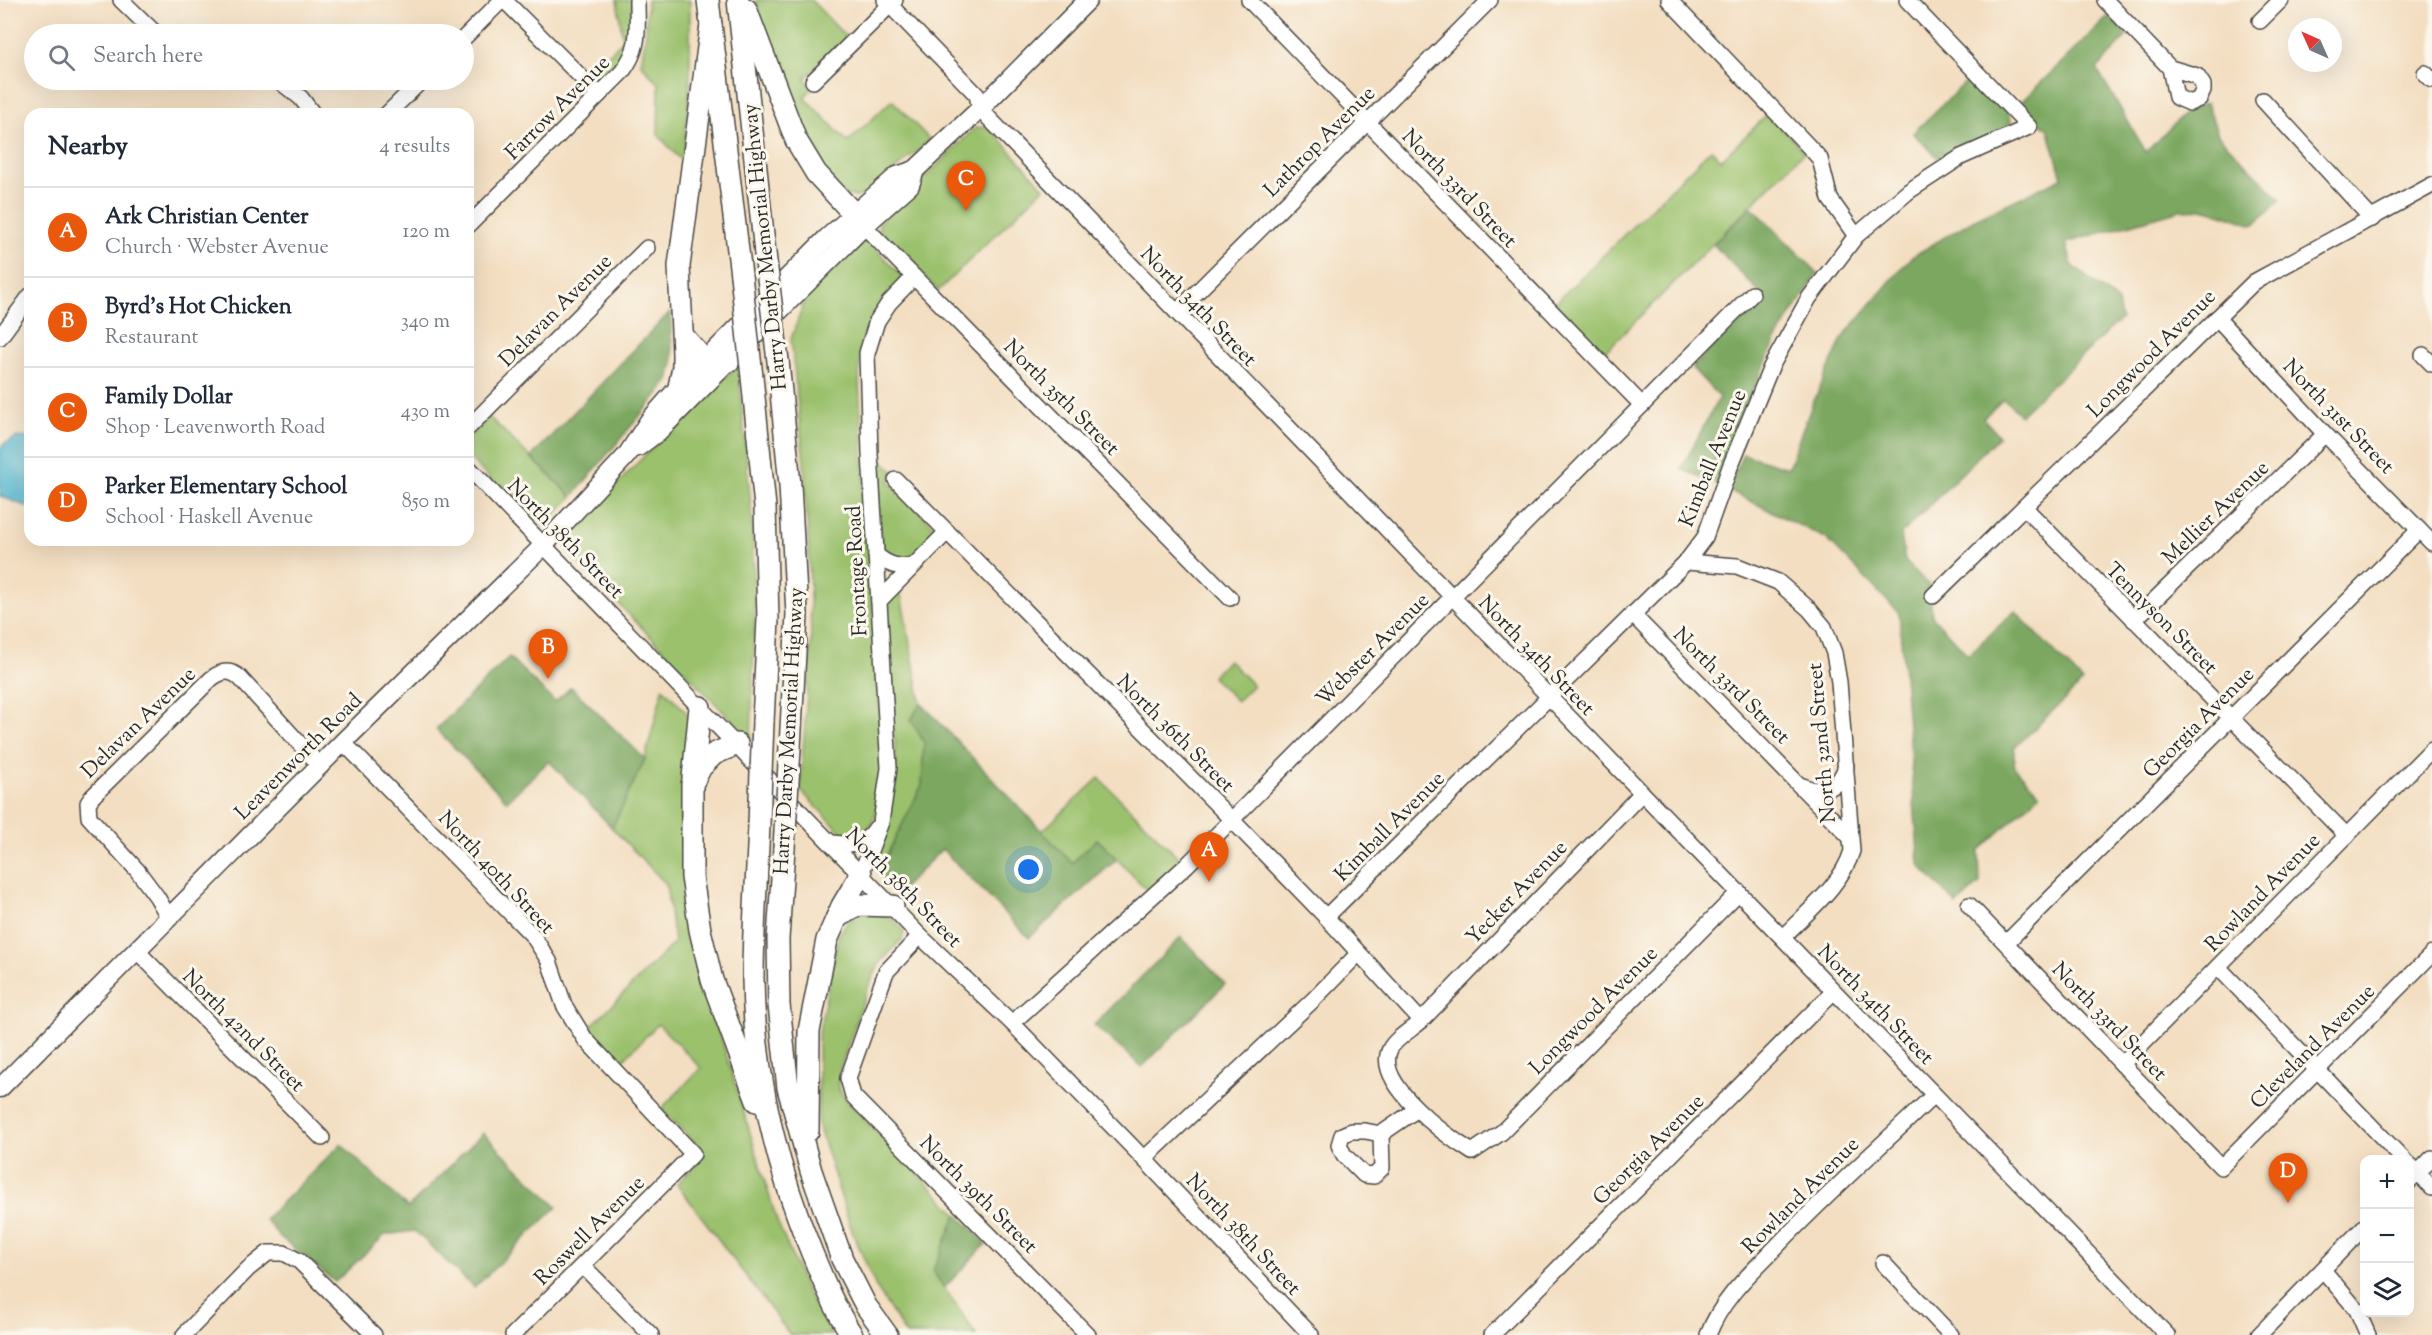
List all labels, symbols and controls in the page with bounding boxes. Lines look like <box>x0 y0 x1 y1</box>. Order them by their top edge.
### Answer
north arrow <box>2288 18 2342 72</box>
search box <box>24 24 474 90</box>
icon: search <box>45 41 78 74</box>
text: Search here <box>93 41 203 73</box>
street label: Farrow Avenue <box>499 49 618 168</box>
street label: Lathrop Avenue <box>1258 80 1383 205</box>
street label: Harry Darby Memorial Highway <box>736 102 796 391</box>
street label: North 33rd Street <box>1394 123 1523 256</box>
text: Nearby <box>48 129 128 166</box>
text: 4 results <box>379 133 450 162</box>
pin: C <box>946 162 986 211</box>
text: Ark Christian Center <box>105 202 309 234</box>
text: A <box>59 218 76 247</box>
text: 120 m <box>402 218 450 247</box>
text: Church · Webster Avenue <box>105 234 329 263</box>
street label: North 34th Street <box>1132 241 1263 374</box>
street label: Delavan Avenue <box>493 248 620 375</box>
street label: Longwood Avenue <box>2081 283 2224 426</box>
text: Byrd's Hot Chicken <box>105 292 292 324</box>
text: B <box>61 308 74 337</box>
text: 340 m <box>401 308 450 337</box>
text: Restaurant <box>105 324 198 353</box>
street label: North 35th Street <box>996 333 1126 463</box>
street label: North 31st Street <box>2275 353 2400 482</box>
text: Family Dollar <box>105 382 233 414</box>
street label: Kimball Avenue <box>1673 386 1755 532</box>
text: C <box>59 398 76 427</box>
text: 430 m <box>401 398 450 427</box>
text: Shop · Leavenworth Road <box>105 414 325 443</box>
street label: Mellier Avenue <box>2156 455 2277 572</box>
text: Parker Elementary School <box>105 472 347 504</box>
street label: North 38th Street <box>499 473 630 606</box>
text: D <box>60 488 75 517</box>
text: 850 m <box>402 488 450 517</box>
text: School · Haskell Avenue <box>105 504 313 533</box>
street label: Frontage Road <box>840 505 876 637</box>
street label: Tennyson Street <box>2098 556 2224 682</box>
street label: Harry Darby Memorial Highway <box>767 586 813 876</box>
street label: Webster Avenue <box>1310 587 1437 714</box>
street label: North 34th Street <box>1470 590 1601 723</box>
street label: North 33rd Street <box>1665 621 1796 752</box>
pin: B <box>528 630 568 679</box>
street label: Delavan Avenue <box>75 661 204 786</box>
street label: North 32nd Street <box>1801 661 1845 824</box>
street label: Georgia Avenue <box>2137 661 2262 786</box>
street label: North 36th Street <box>1109 668 1241 800</box>
street label: Leavenworth Road <box>229 687 370 828</box>
street label: Kimball Avenue <box>1328 765 1453 890</box>
street label: North 40th Street <box>430 805 561 942</box>
street label: North 38th Street <box>837 822 968 955</box>
street label: Rowland Avenue <box>2199 827 2328 960</box>
pin: A <box>1190 832 1228 882</box>
street label: Yecker Avenue <box>1460 834 1575 953</box>
your location <box>1014 855 1043 884</box>
street label: North 34th Street <box>1809 939 1940 1072</box>
street label: Longwood Avenue <box>1523 940 1666 1083</box>
street label: North 33rd Street <box>2044 956 2173 1089</box>
street label: North 42nd Street <box>174 963 311 1100</box>
street label: Cleveland Avenue <box>2244 978 2383 1117</box>
street label: Georgia Avenue <box>1587 1088 1712 1213</box>
street label: North 39th Street <box>912 1130 1043 1261</box>
street label: Rowland Avenue <box>1736 1131 1867 1262</box>
pin: D <box>2268 1154 2308 1203</box>
map controls <box>2360 1155 2414 1317</box>
button: + <box>2360 1155 2414 1209</box>
street label: North 38th Street <box>1178 1168 1307 1303</box>
street label: Roswell Avenue <box>528 1169 652 1293</box>
button: − <box>2360 1209 2414 1263</box>
button: layers <box>2360 1263 2414 1317</box>

